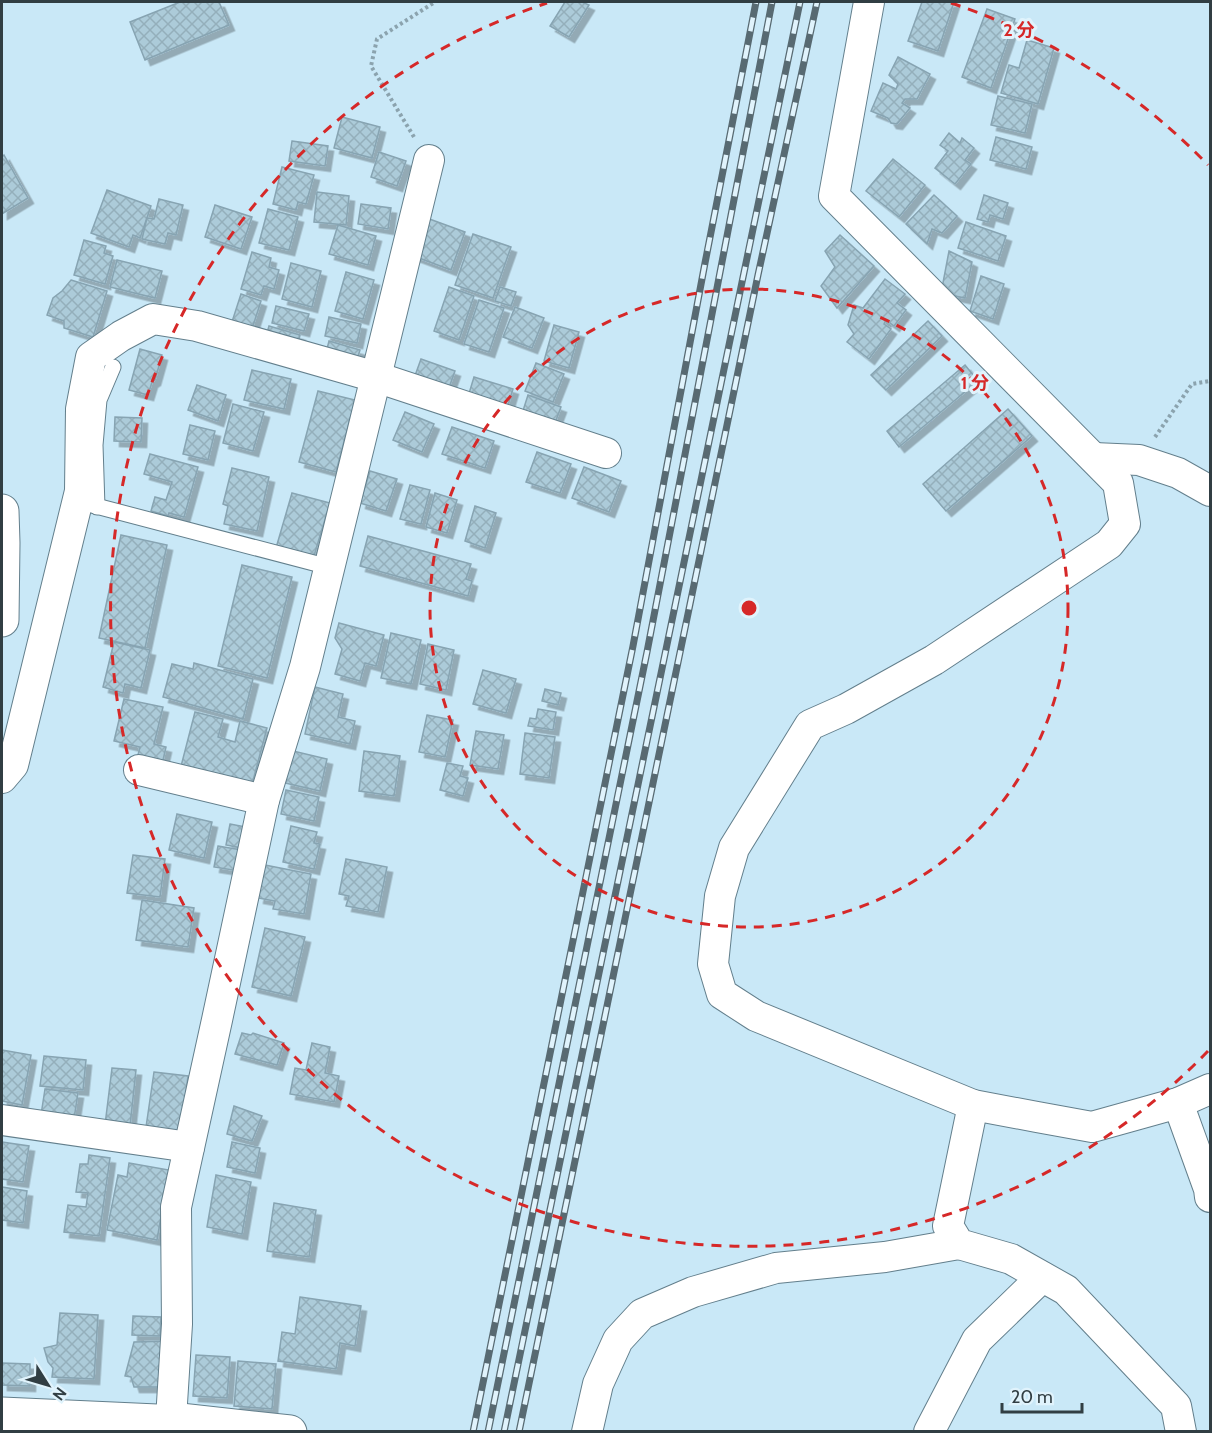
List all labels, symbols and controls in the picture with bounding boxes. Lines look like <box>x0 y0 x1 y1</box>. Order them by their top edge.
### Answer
text: 2 分 <box>1003 19 1035 41</box>
text: 1 分 <box>961 372 989 394</box>
centre of rings <box>739 598 759 618</box>
north arrow <box>18 1355 78 1415</box>
scale bar <box>1002 1376 1082 1414</box>
text: N <box>49 1383 71 1404</box>
text: 20 m <box>1011 1386 1053 1408</box>

